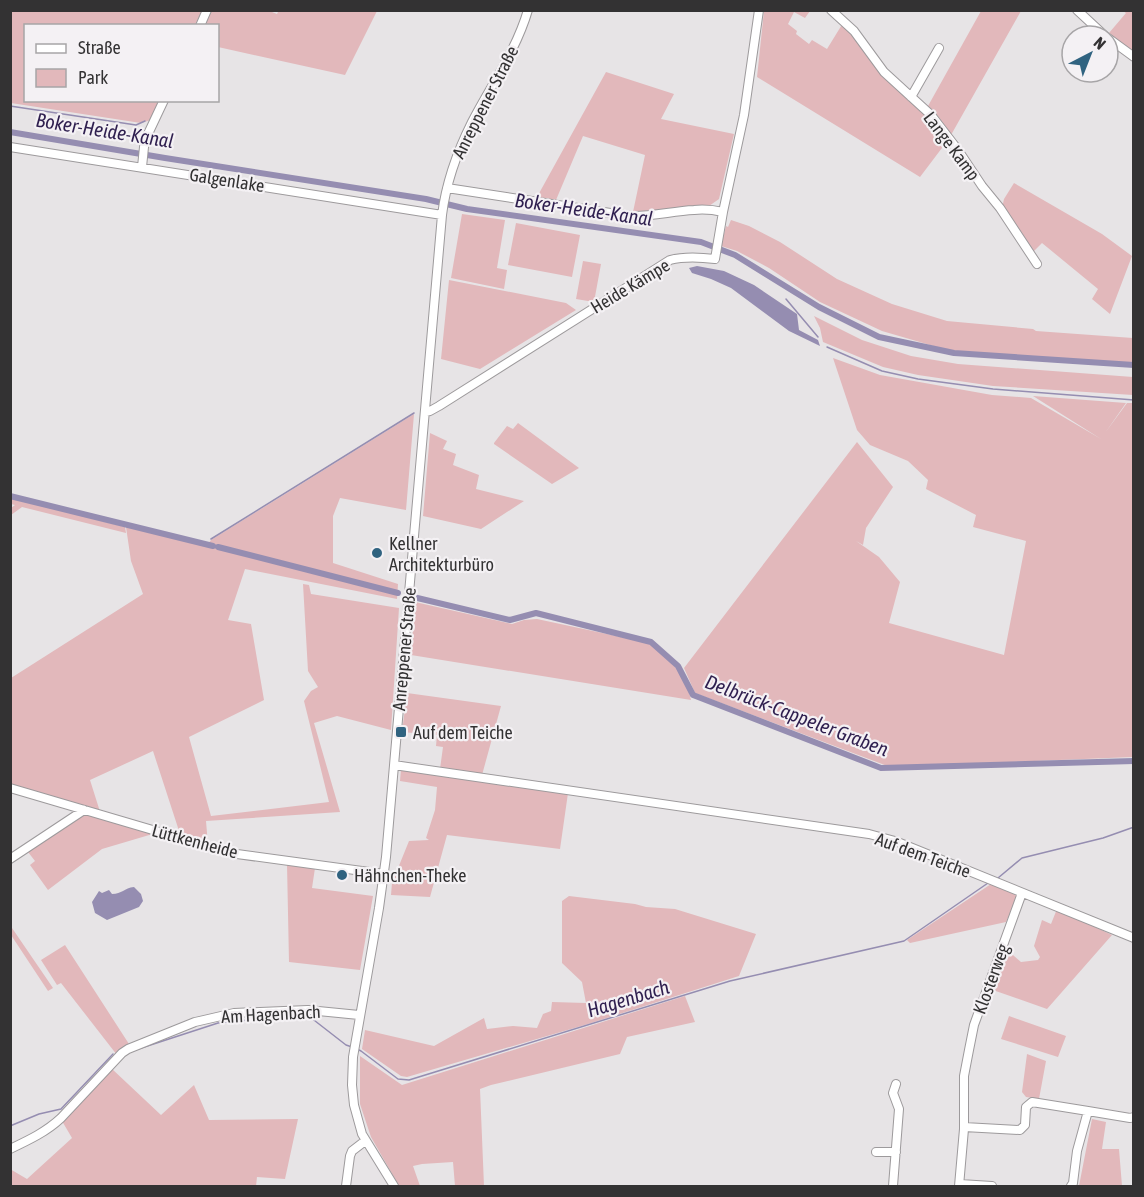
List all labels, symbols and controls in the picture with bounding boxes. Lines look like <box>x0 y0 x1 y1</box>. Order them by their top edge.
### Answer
legend <box>24 24 219 102</box>
north arrow <box>1060 24 1120 84</box>
text: N <box>1091 33 1110 53</box>
text: Straße <box>78 37 121 58</box>
street label: Anreppener Straße <box>448 42 522 162</box>
text: Park <box>78 67 108 88</box>
water label: Boker-Heide-Kanal <box>34 108 176 152</box>
street label: Lange Kamp <box>919 108 985 184</box>
street label: Galgenlake <box>188 164 266 196</box>
water label: Boker-Heide-Kanal <box>514 188 654 230</box>
street label: Heide Kämpe <box>587 254 673 318</box>
place label: Kellner Architekturbüro <box>389 533 494 575</box>
marker: Kellner Architekturbüro <box>370 546 384 560</box>
street label: Anreppener Straße <box>388 586 420 712</box>
water label: Delbrück-Cappeler Graben <box>702 669 892 761</box>
place label: Auf dem Teiche <box>413 722 513 743</box>
marker: Auf dem Teiche <box>394 725 408 739</box>
street label: Lüttkenheide <box>150 819 240 863</box>
street label: Auf dem Teiche <box>873 828 973 882</box>
place label: Hähnchen-Theke <box>354 865 466 886</box>
marker: Hähnchen-Theke <box>335 868 349 882</box>
street label: Klosterweg <box>969 941 1013 1017</box>
water label: Hagenbach <box>584 975 672 1021</box>
street label: Am Hagenbach <box>221 1001 321 1027</box>

